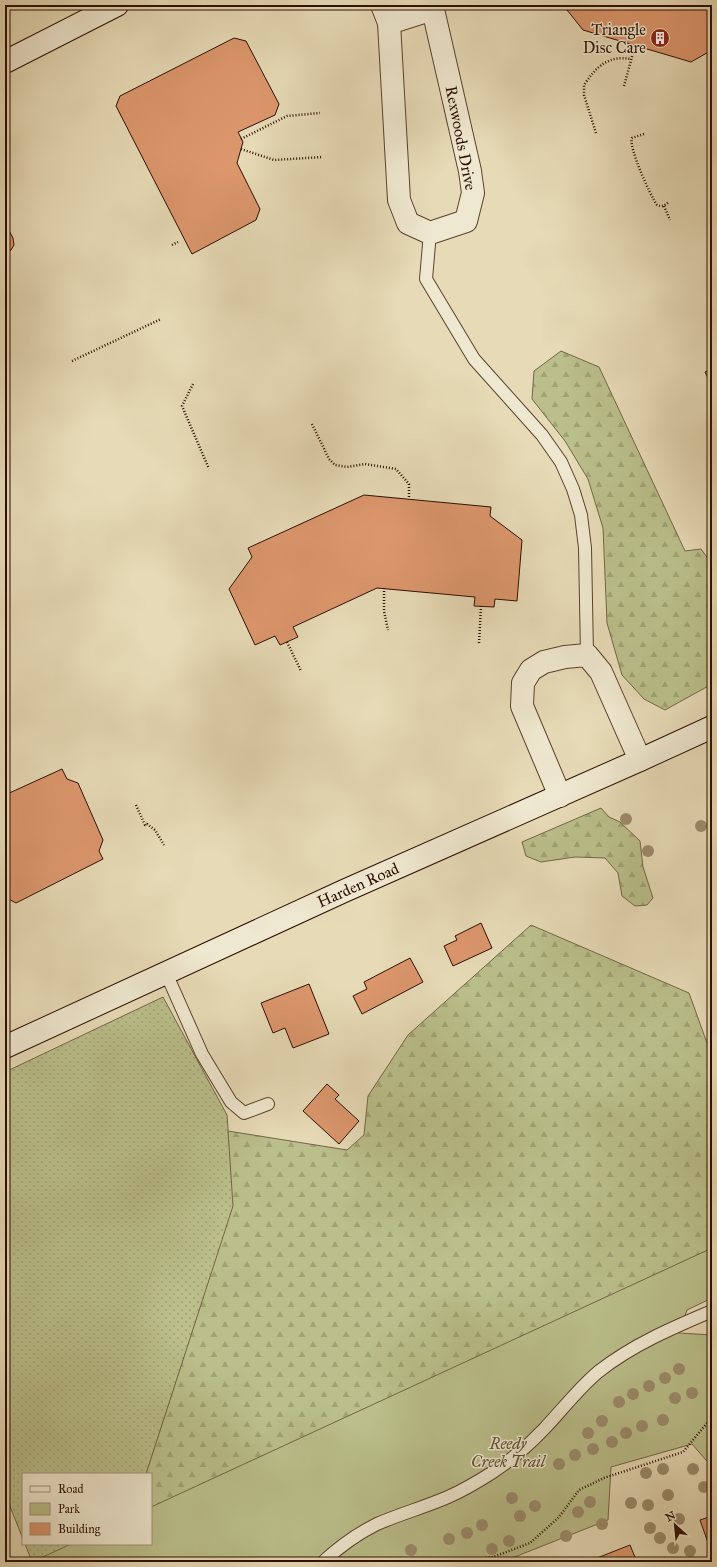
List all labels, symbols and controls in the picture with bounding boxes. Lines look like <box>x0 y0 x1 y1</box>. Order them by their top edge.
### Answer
place label: Triangle Disc Care <box>583 20 646 57</box>
building icon: Triangle Disc Care <box>649 27 671 49</box>
street label: Rexwoods Drive <box>442 84 480 192</box>
street label: Harden Road <box>314 859 402 911</box>
park label: Reedy Creek Trail <box>471 1434 547 1471</box>
legend <box>22 1473 152 1545</box>
text: Road <box>58 1482 84 1496</box>
text: Park <box>58 1502 80 1516</box>
north arrow <box>655 1505 695 1545</box>
text: N <box>664 1508 678 1524</box>
text: Building <box>58 1522 101 1537</box>

